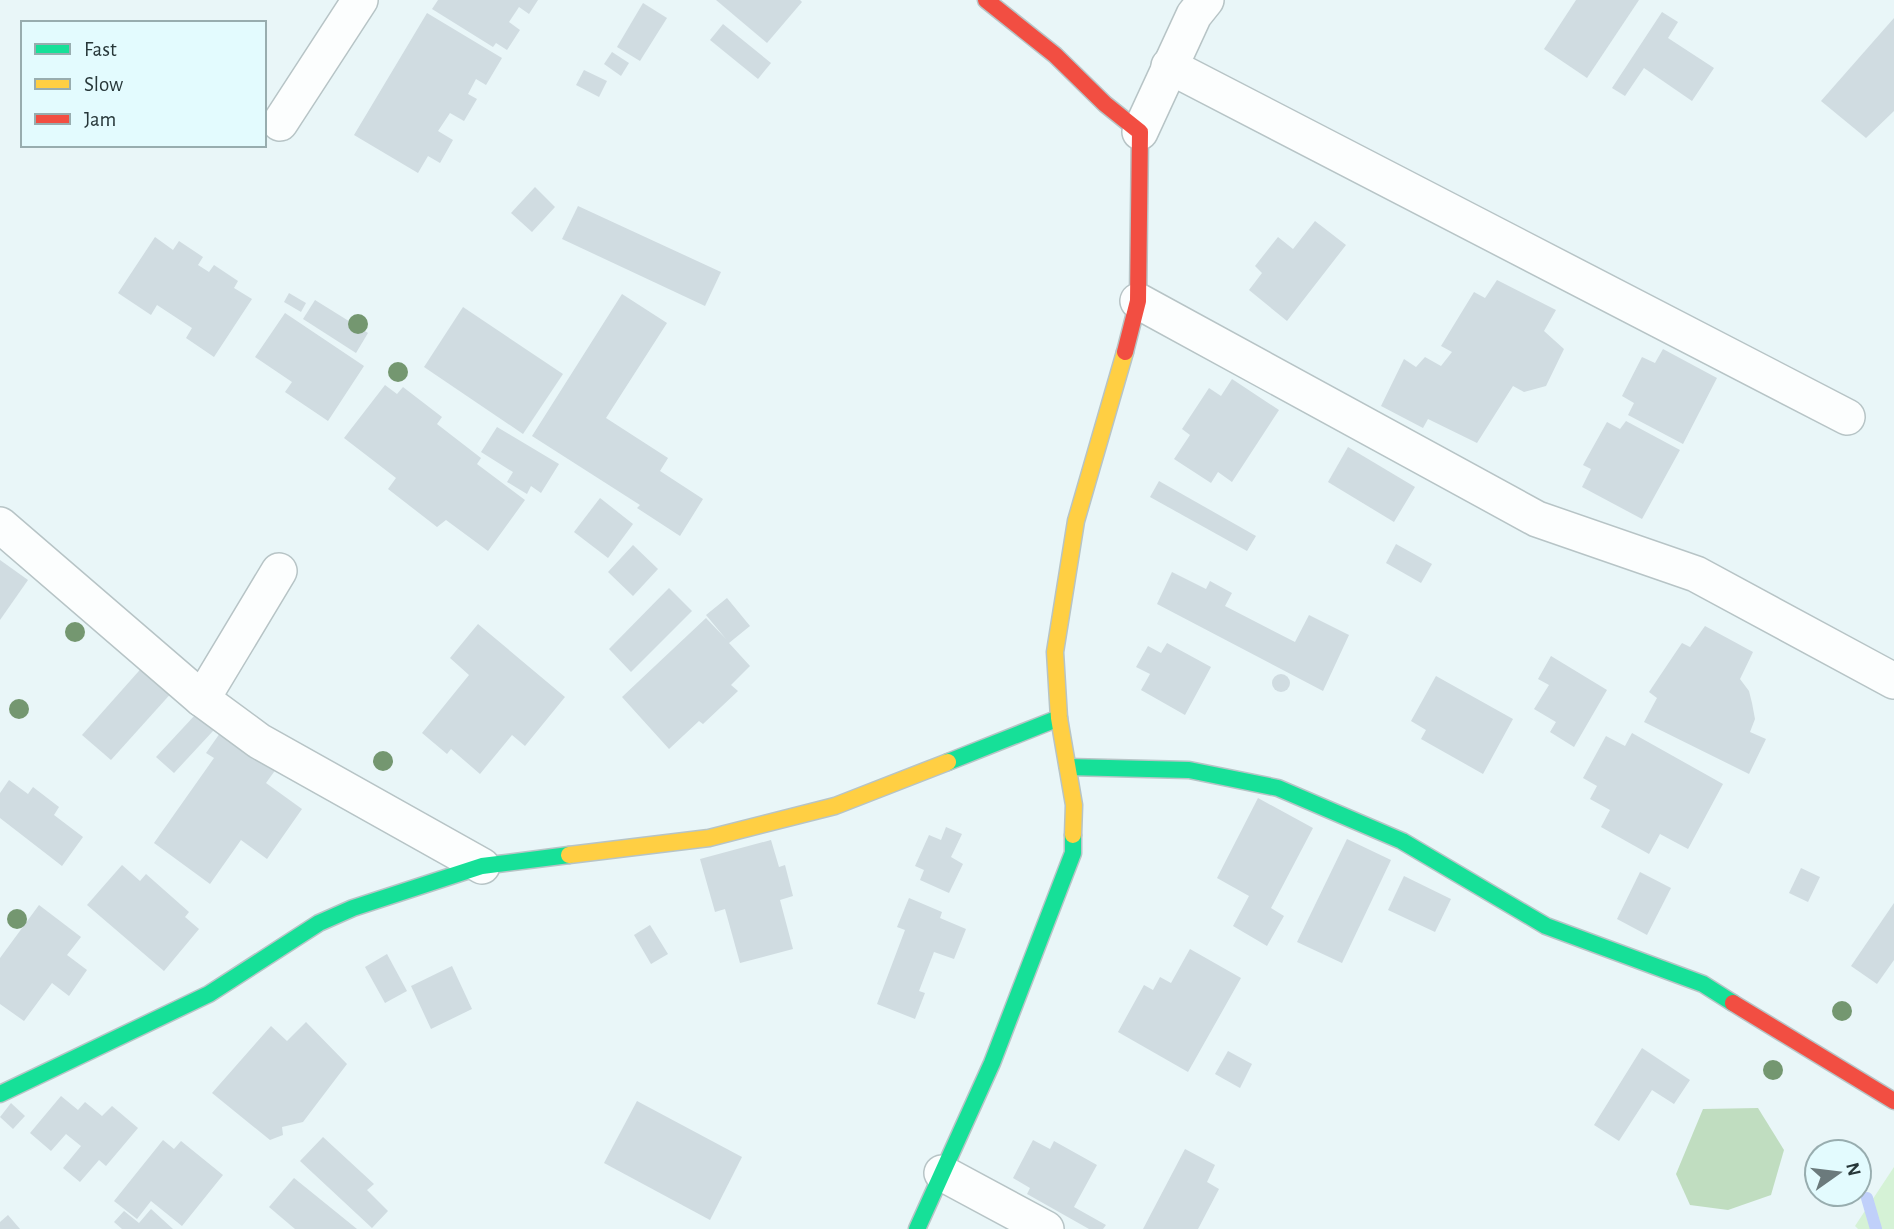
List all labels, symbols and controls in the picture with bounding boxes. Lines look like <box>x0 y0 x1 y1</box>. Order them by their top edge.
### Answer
legend <box>21 21 266 147</box>
text: Fast <box>84 39 117 60</box>
text: Slow <box>84 74 123 95</box>
text: Jam <box>84 109 116 130</box>
north arrow <box>1803 1138 1873 1208</box>
text: N <box>1842 1161 1864 1178</box>

